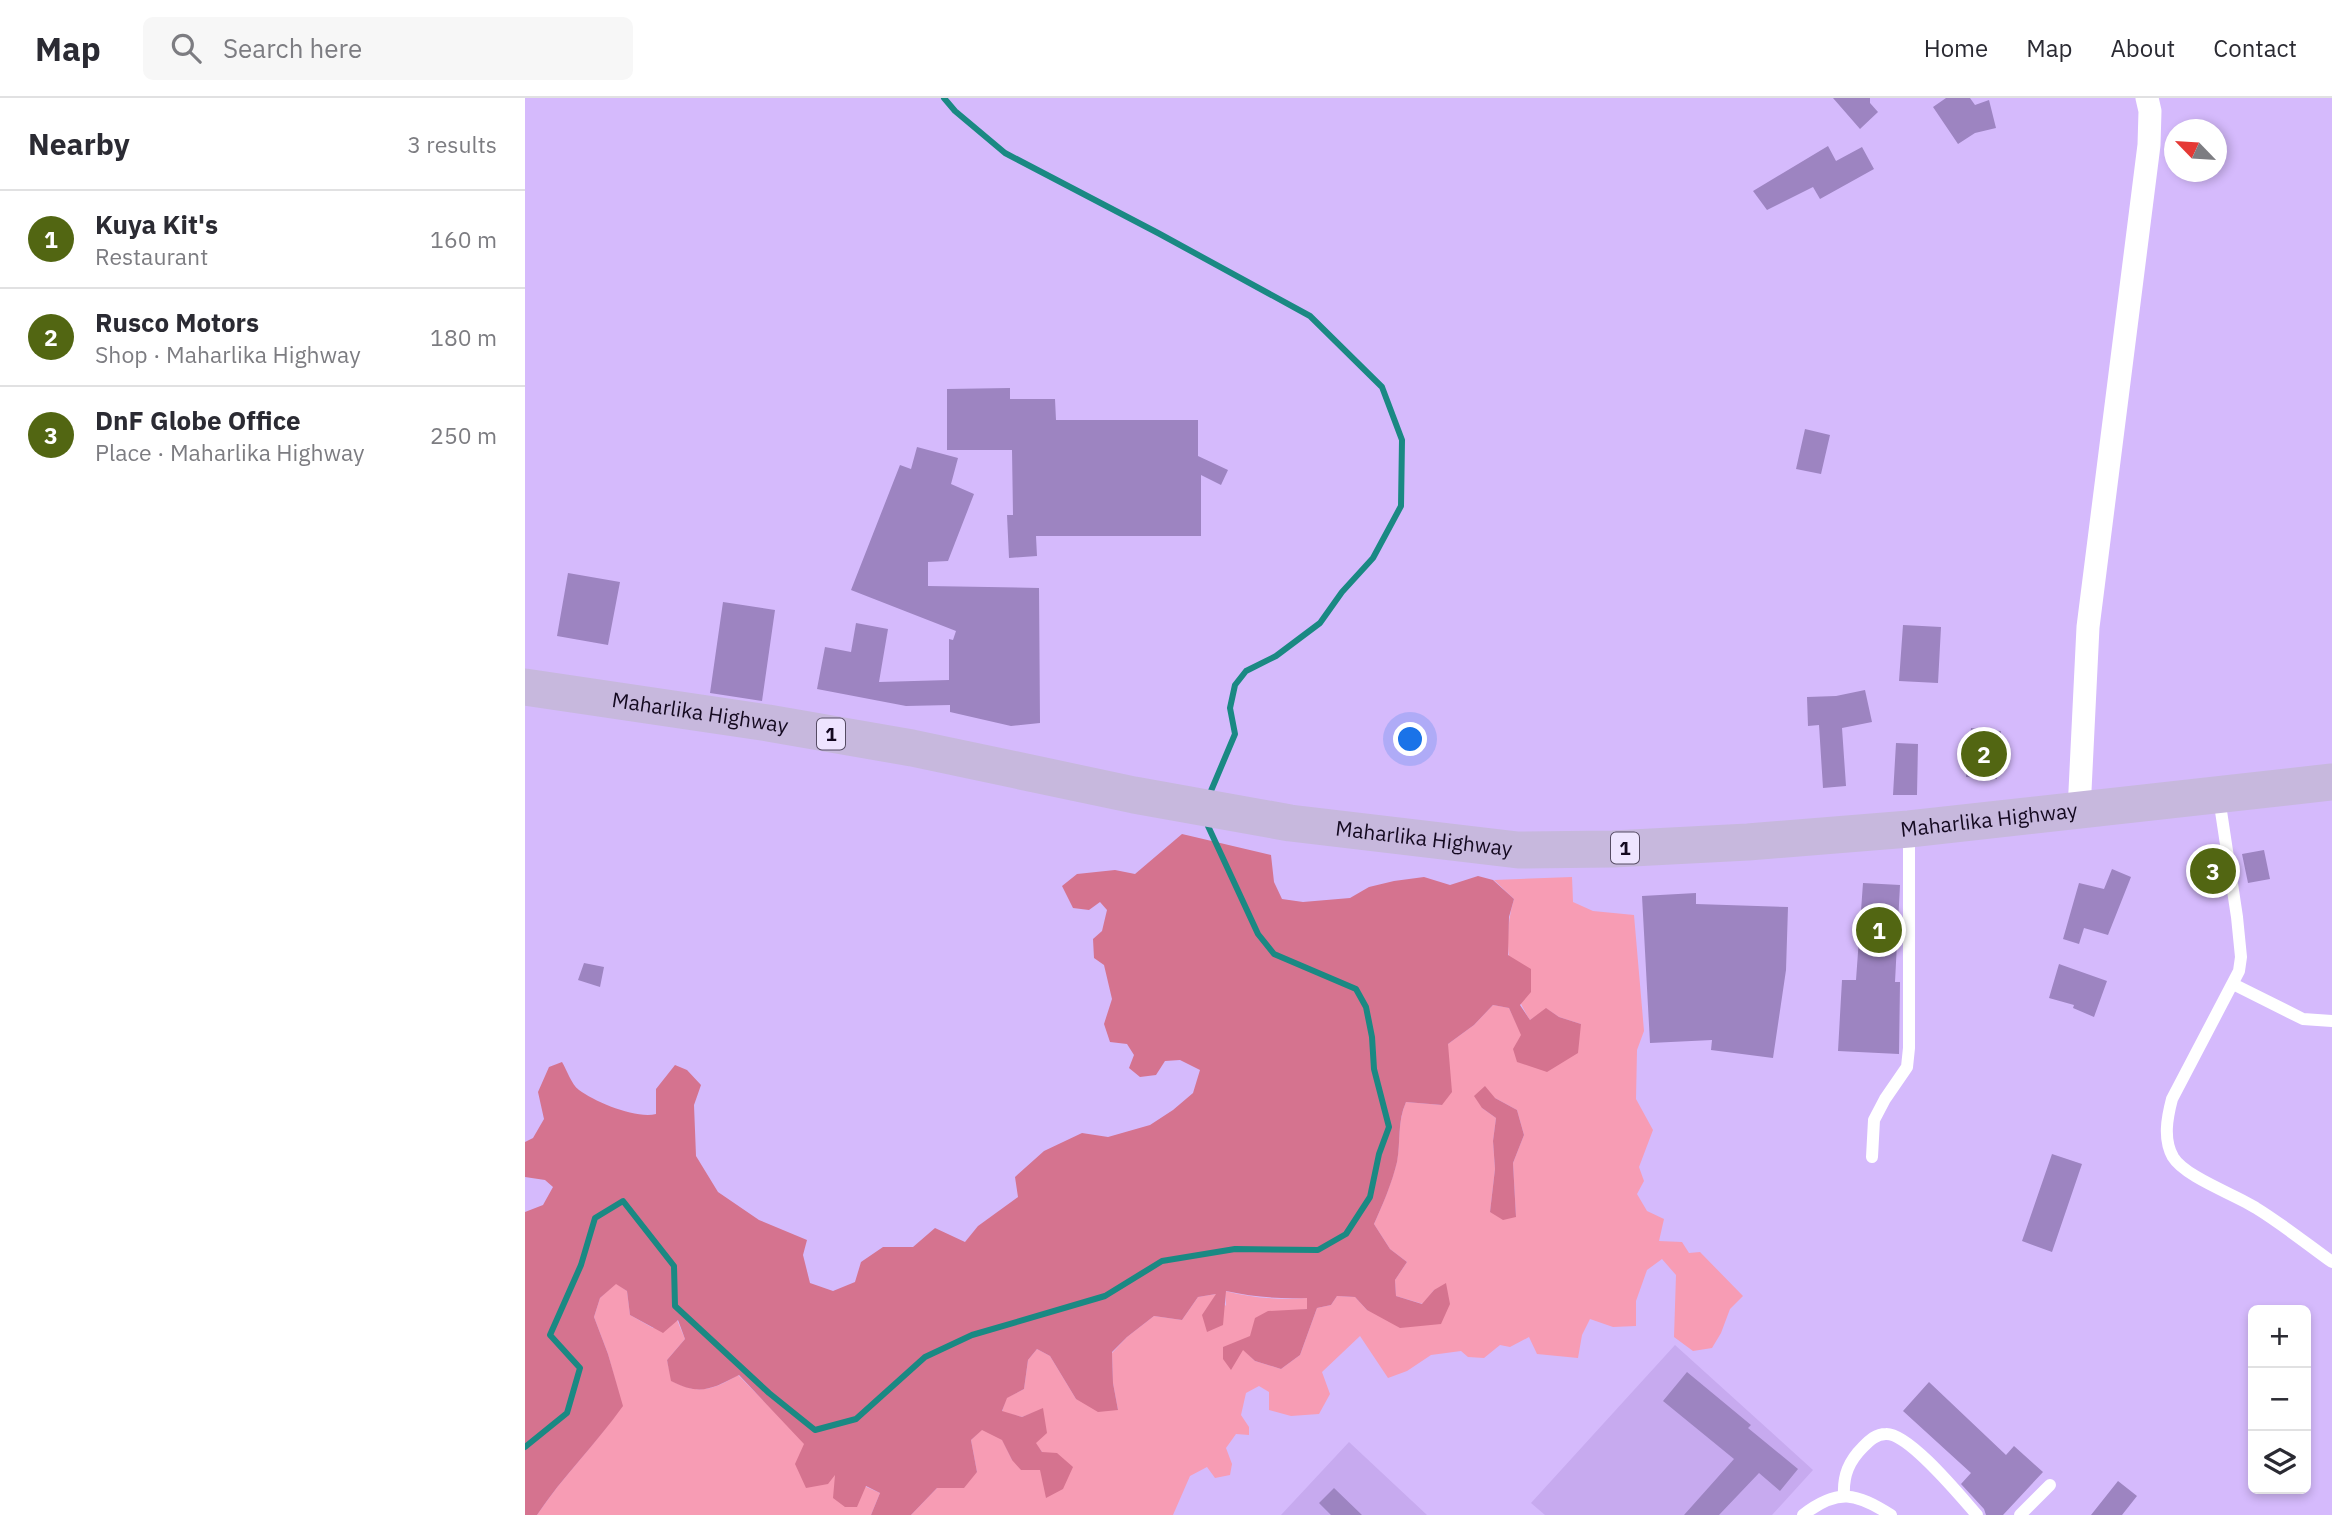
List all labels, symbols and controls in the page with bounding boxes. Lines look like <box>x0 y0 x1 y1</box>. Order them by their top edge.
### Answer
search box <box>143 17 633 80</box>
text: Map <box>35 27 101 70</box>
icon: search <box>167 29 205 67</box>
text: Search here <box>223 31 362 65</box>
text: Home <box>1924 32 1988 64</box>
text: Map <box>2026 32 2072 64</box>
text: About <box>2110 32 2175 64</box>
text: Contact <box>2213 32 2297 64</box>
north arrow <box>2164 119 2227 182</box>
text: Nearby <box>28 124 130 163</box>
text: 3 results <box>407 129 497 159</box>
text: Kuya Kit's <box>95 207 218 241</box>
text: 1 <box>44 224 58 254</box>
text: 160 m <box>430 224 497 254</box>
text: Restaurant <box>95 241 208 271</box>
text: Rusco Motors <box>95 305 259 339</box>
text: 2 <box>44 322 58 352</box>
text: 180 m <box>430 322 497 352</box>
text: Shop · Maharlika Highway <box>95 339 361 369</box>
text: DnF Globe Office <box>95 403 301 437</box>
text: 3 <box>44 420 58 450</box>
text: 250 m <box>430 420 497 450</box>
text: Place · Maharlika Highway <box>95 437 365 467</box>
street label: Maharlika Highway <box>610 685 791 739</box>
road number: 1 <box>817 719 845 750</box>
your location <box>1393 722 1427 756</box>
pin: 2 <box>1961 728 2007 780</box>
street label: Maharlika Highway <box>1899 795 2079 843</box>
street label: Maharlika Highway <box>1334 813 1514 862</box>
road number: 1 <box>1611 832 1639 863</box>
pin: 3 <box>2190 845 2236 897</box>
pin: 1 <box>1856 904 1902 956</box>
map controls <box>2248 1305 2311 1494</box>
button: + <box>2248 1305 2311 1368</box>
button: − <box>2248 1368 2311 1431</box>
button: layers <box>2248 1431 2311 1494</box>

